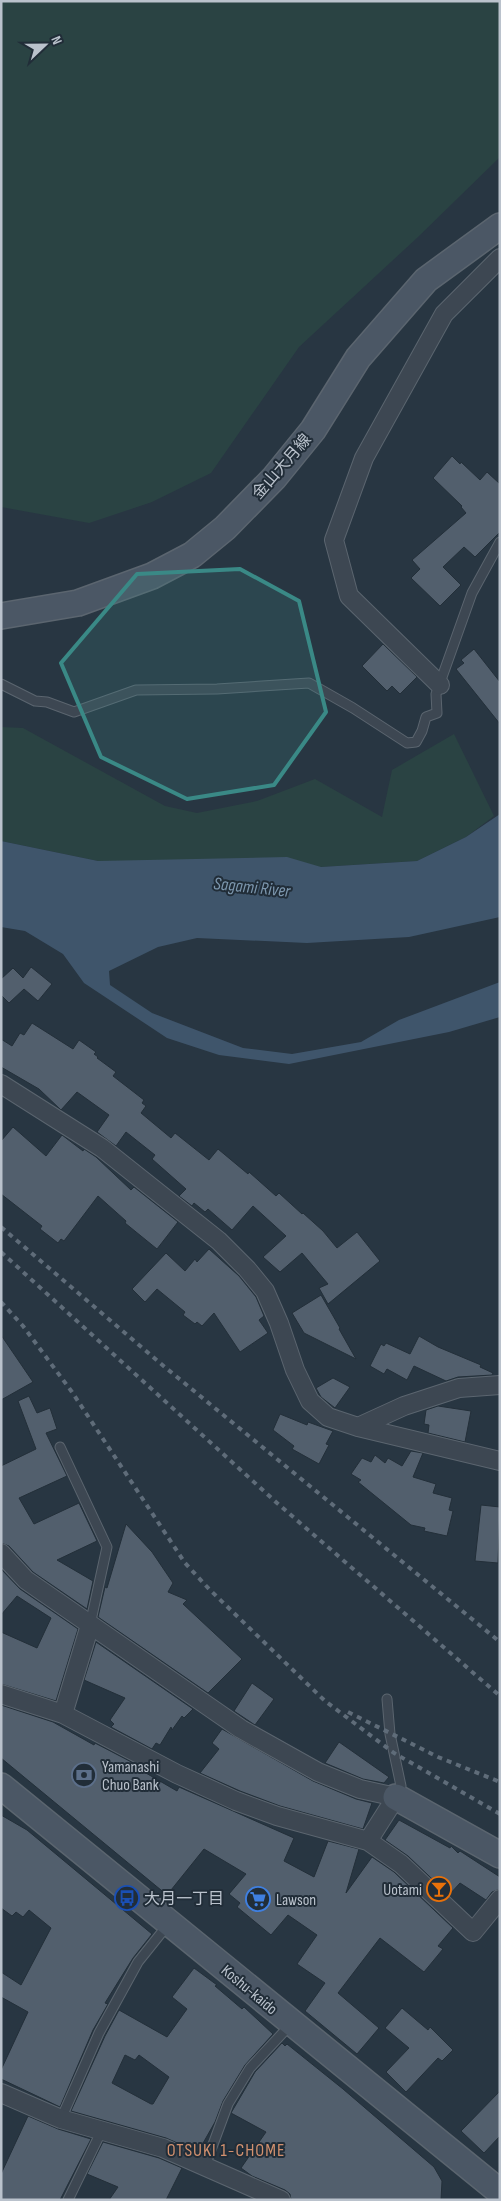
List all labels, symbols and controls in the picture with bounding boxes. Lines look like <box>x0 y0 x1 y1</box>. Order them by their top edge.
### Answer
north arrow <box>20 20 70 70</box>
text: N <box>47 34 66 47</box>
street label: 金山大月線 <box>249 431 316 503</box>
water label: Sagami River <box>213 873 292 902</box>
place label: Yamanashi Chuo Bank <box>102 1758 159 1795</box>
bank icon: Yamanashi Chuo Bank <box>71 1762 97 1788</box>
bar icon: Uotami <box>426 1876 452 1902</box>
place label: Uotami <box>383 1881 422 1900</box>
bus stop icon: 大月一丁目 <box>114 1885 140 1911</box>
supermarket icon: Lawson <box>245 1886 271 1912</box>
place label: 大月一丁目 <box>144 1890 224 1909</box>
place label: Lawson <box>276 1891 316 1910</box>
street label: Koshu-kaido <box>217 1961 281 2019</box>
district label: OTSUKI 1-CHOME <box>167 2140 285 2161</box>

